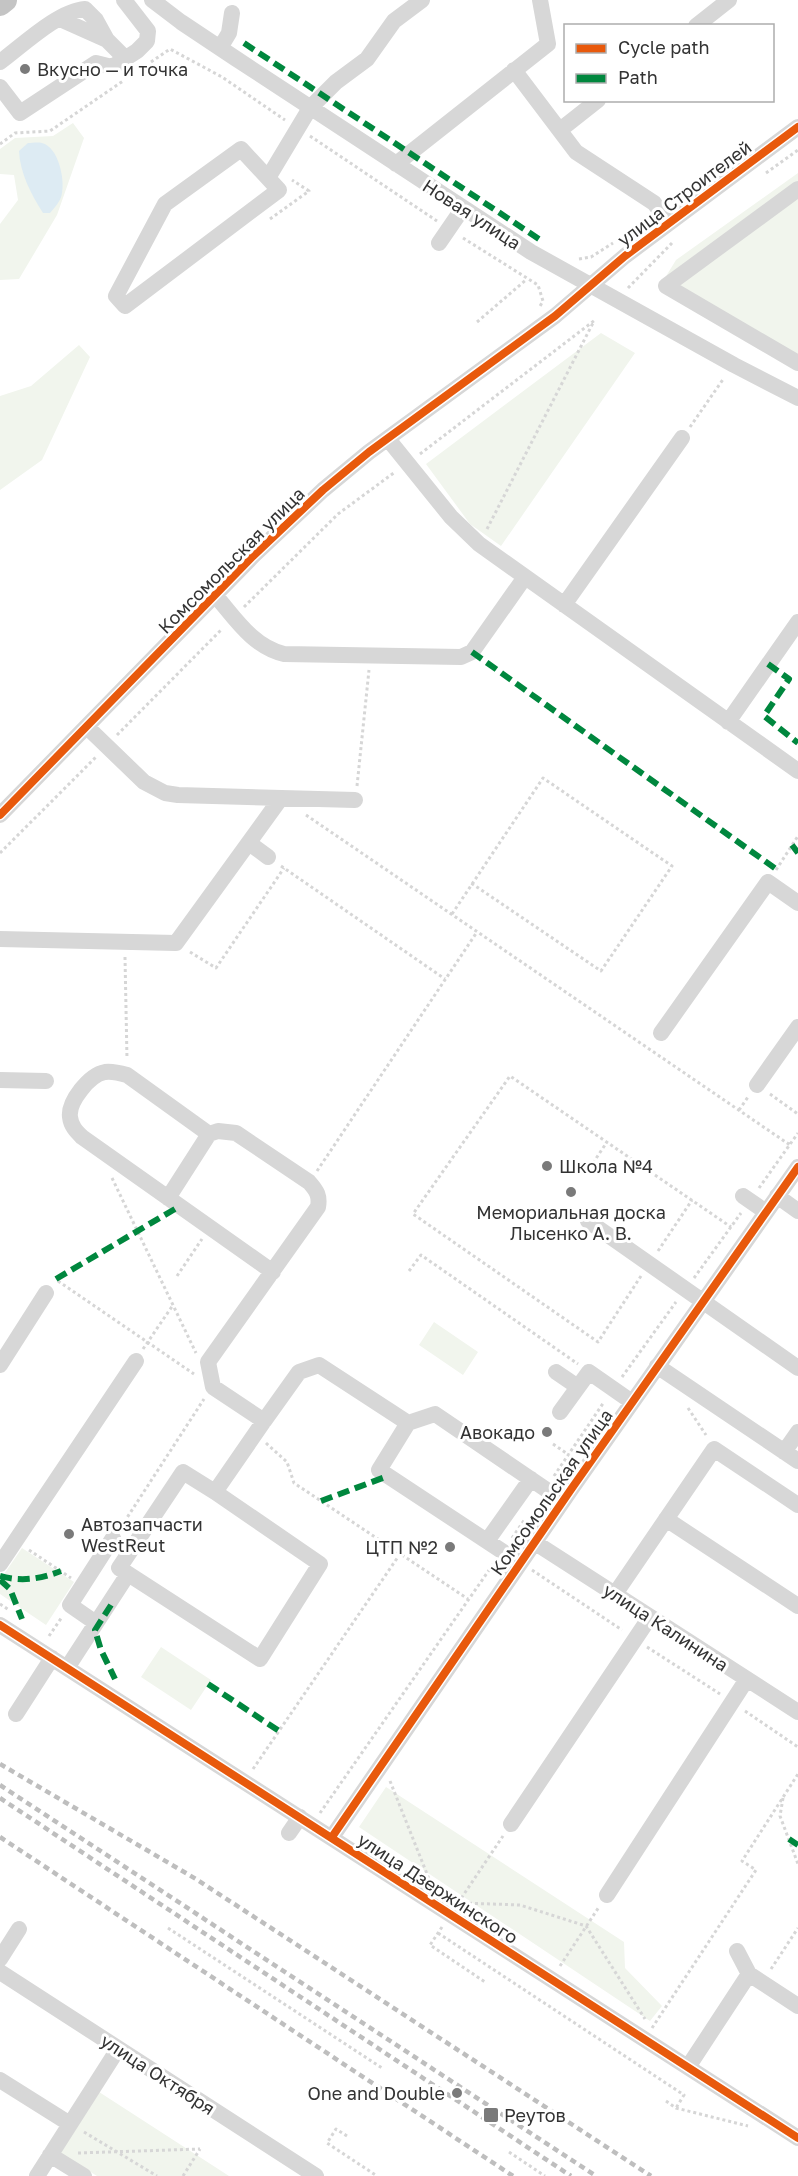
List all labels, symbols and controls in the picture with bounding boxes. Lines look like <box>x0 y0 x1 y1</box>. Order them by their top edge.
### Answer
legend <box>564 24 774 102</box>
text: Cycle path <box>618 36 710 58</box>
place label: Вкусно — и точка <box>37 58 188 80</box>
marker: Вкусно — и точка <box>18 62 32 76</box>
text: Path <box>618 66 658 88</box>
street label: улица Строителей <box>613 135 755 251</box>
street label: Новая улица <box>419 174 525 254</box>
street label: Комсомольская улица <box>153 482 309 638</box>
place label: Школа №4 <box>559 1155 653 1177</box>
marker: Школа №4 <box>540 1159 554 1173</box>
marker: Мемориальная доска Лысенко А. В. <box>564 1185 578 1199</box>
place label: Мемориальная доска Лысенко А. В. <box>476 1201 666 1244</box>
street label: Комсомольская улица <box>485 1405 617 1579</box>
place label: Авокадо <box>460 1421 535 1443</box>
marker: Авокадо <box>540 1425 554 1439</box>
place label: Автозапчасти WestReut <box>81 1513 203 1556</box>
marker: Автозапчасти WestReut <box>62 1527 76 1541</box>
place label: ЦТП №2 <box>365 1536 438 1558</box>
marker: ЦТП №2 <box>443 1540 457 1554</box>
street label: улица Калинина <box>599 1578 733 1676</box>
street label: улица Дзержинского <box>354 1828 522 1948</box>
street label: улица Октября <box>97 2029 219 2119</box>
place label: One and Double <box>307 2082 445 2104</box>
marker: One and Double <box>450 2086 464 2100</box>
place label: Реутов <box>504 2104 566 2126</box>
marker: Реутов <box>482 2106 500 2124</box>

